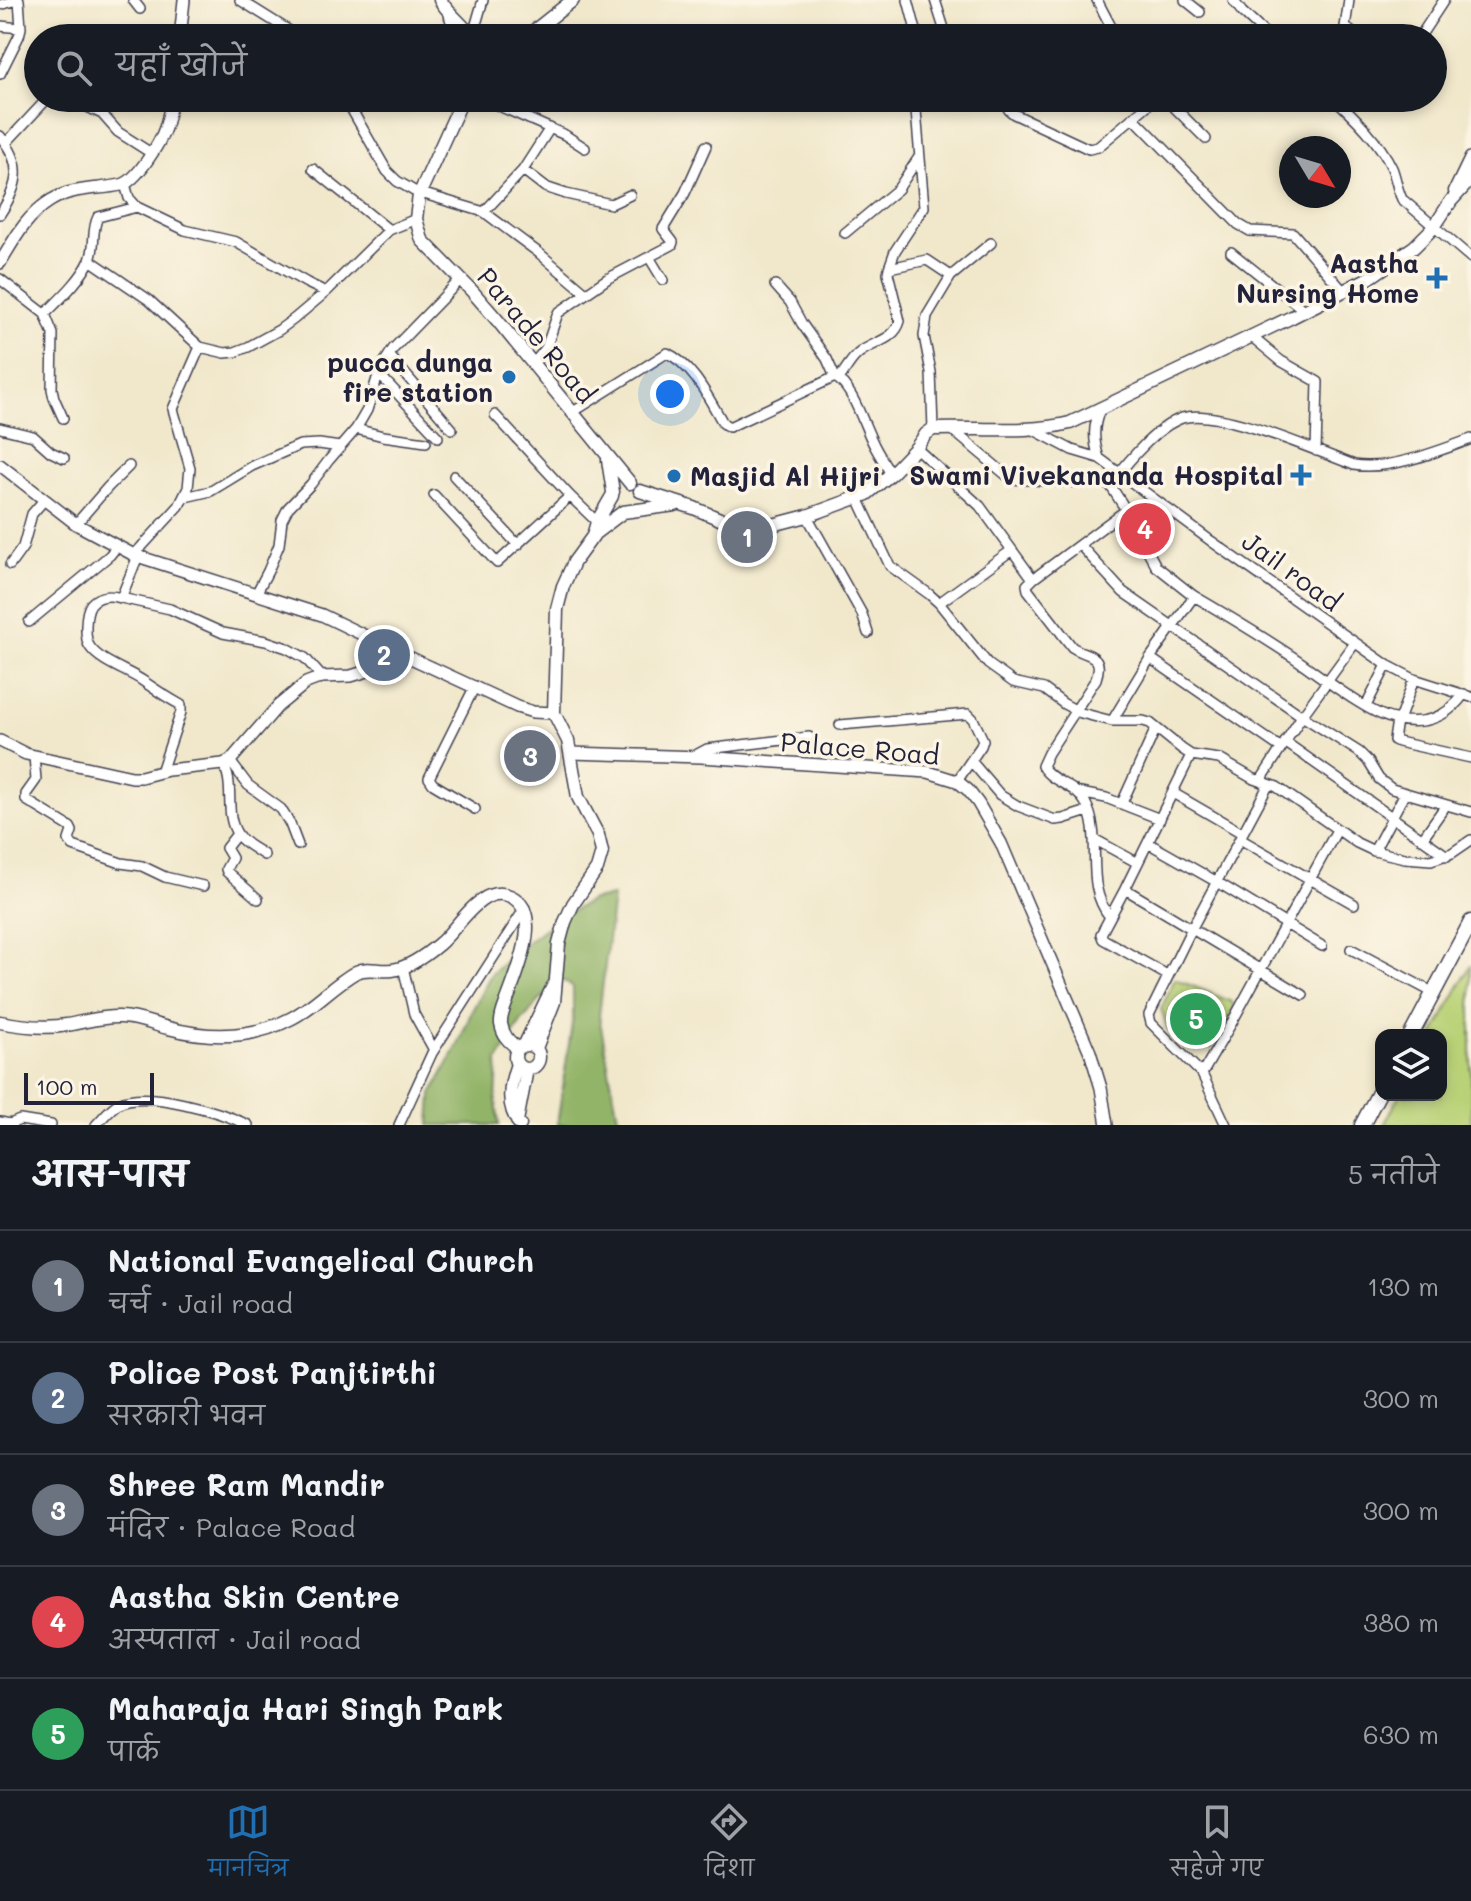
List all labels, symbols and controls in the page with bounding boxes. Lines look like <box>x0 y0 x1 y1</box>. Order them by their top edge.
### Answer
search box <box>24 24 1447 112</box>
text: यहाँ खोजें <box>116 44 247 84</box>
icon: search <box>52 46 96 90</box>
north arrow <box>1279 136 1351 208</box>
place label: Aastha Nursing Home <box>1236 246 1419 310</box>
street label: Parade Road <box>470 260 604 410</box>
marker: Aastha Nursing Home <box>1426 267 1448 289</box>
place label: pucca dunga fire station <box>328 345 493 409</box>
marker: pucca dunga fire station <box>500 368 518 386</box>
your location <box>650 374 690 414</box>
place label: Swami Vivekananda Hospital <box>909 458 1283 492</box>
place label: Masjid Al Hijri <box>690 459 881 493</box>
marker: Swami Vivekananda Hospital <box>1290 464 1312 486</box>
marker: Masjid Al Hijri <box>665 467 683 485</box>
pin: 4 <box>1119 499 1171 559</box>
pin: 1 <box>721 507 773 567</box>
street label: Jail road <box>1236 524 1348 618</box>
pin: 2 <box>358 625 410 685</box>
street label: Palace Road <box>779 724 941 772</box>
pin: 3 <box>504 726 556 786</box>
pin: 5 <box>1170 989 1222 1049</box>
map controls <box>1375 1029 1447 1101</box>
button: layers <box>1375 1029 1447 1101</box>
scale bar <box>24 1069 154 1105</box>
text: 100 m <box>36 1072 98 1101</box>
text: आस-पास <box>32 1150 188 1195</box>
text: 5 नतीजे <box>1348 1157 1439 1191</box>
text: National Evangelical Church <box>108 1240 534 1280</box>
text: 1 <box>52 1269 64 1303</box>
text: 130 m <box>1367 1269 1439 1303</box>
text: चर्च · Jail road <box>108 1286 293 1320</box>
text: Police Post Panjtirthi <box>108 1352 437 1392</box>
text: 2 <box>51 1381 65 1415</box>
text: 300 m <box>1363 1381 1439 1415</box>
text: सरकारी भवन <box>108 1398 265 1432</box>
text: Shree Ram Mandir <box>108 1464 385 1504</box>
text: 3 <box>50 1493 66 1527</box>
text: 300 m <box>1363 1493 1439 1527</box>
text: मंदिर · Palace Road <box>108 1510 355 1544</box>
text: Aastha Skin Centre <box>108 1576 400 1616</box>
text: 4 <box>50 1605 66 1639</box>
text: 380 m <box>1363 1605 1439 1639</box>
text: अस्पताल · Jail road <box>108 1622 361 1656</box>
text: Maharaja Hari Singh Park <box>108 1688 503 1728</box>
text: 5 <box>50 1717 66 1751</box>
text: 630 m <box>1363 1717 1439 1751</box>
text: पार्क <box>108 1734 159 1768</box>
tab: मानचित्र <box>208 1800 289 1893</box>
tab: दिशा <box>704 1800 754 1893</box>
tab: सहेजे गए <box>1170 1800 1263 1893</box>

